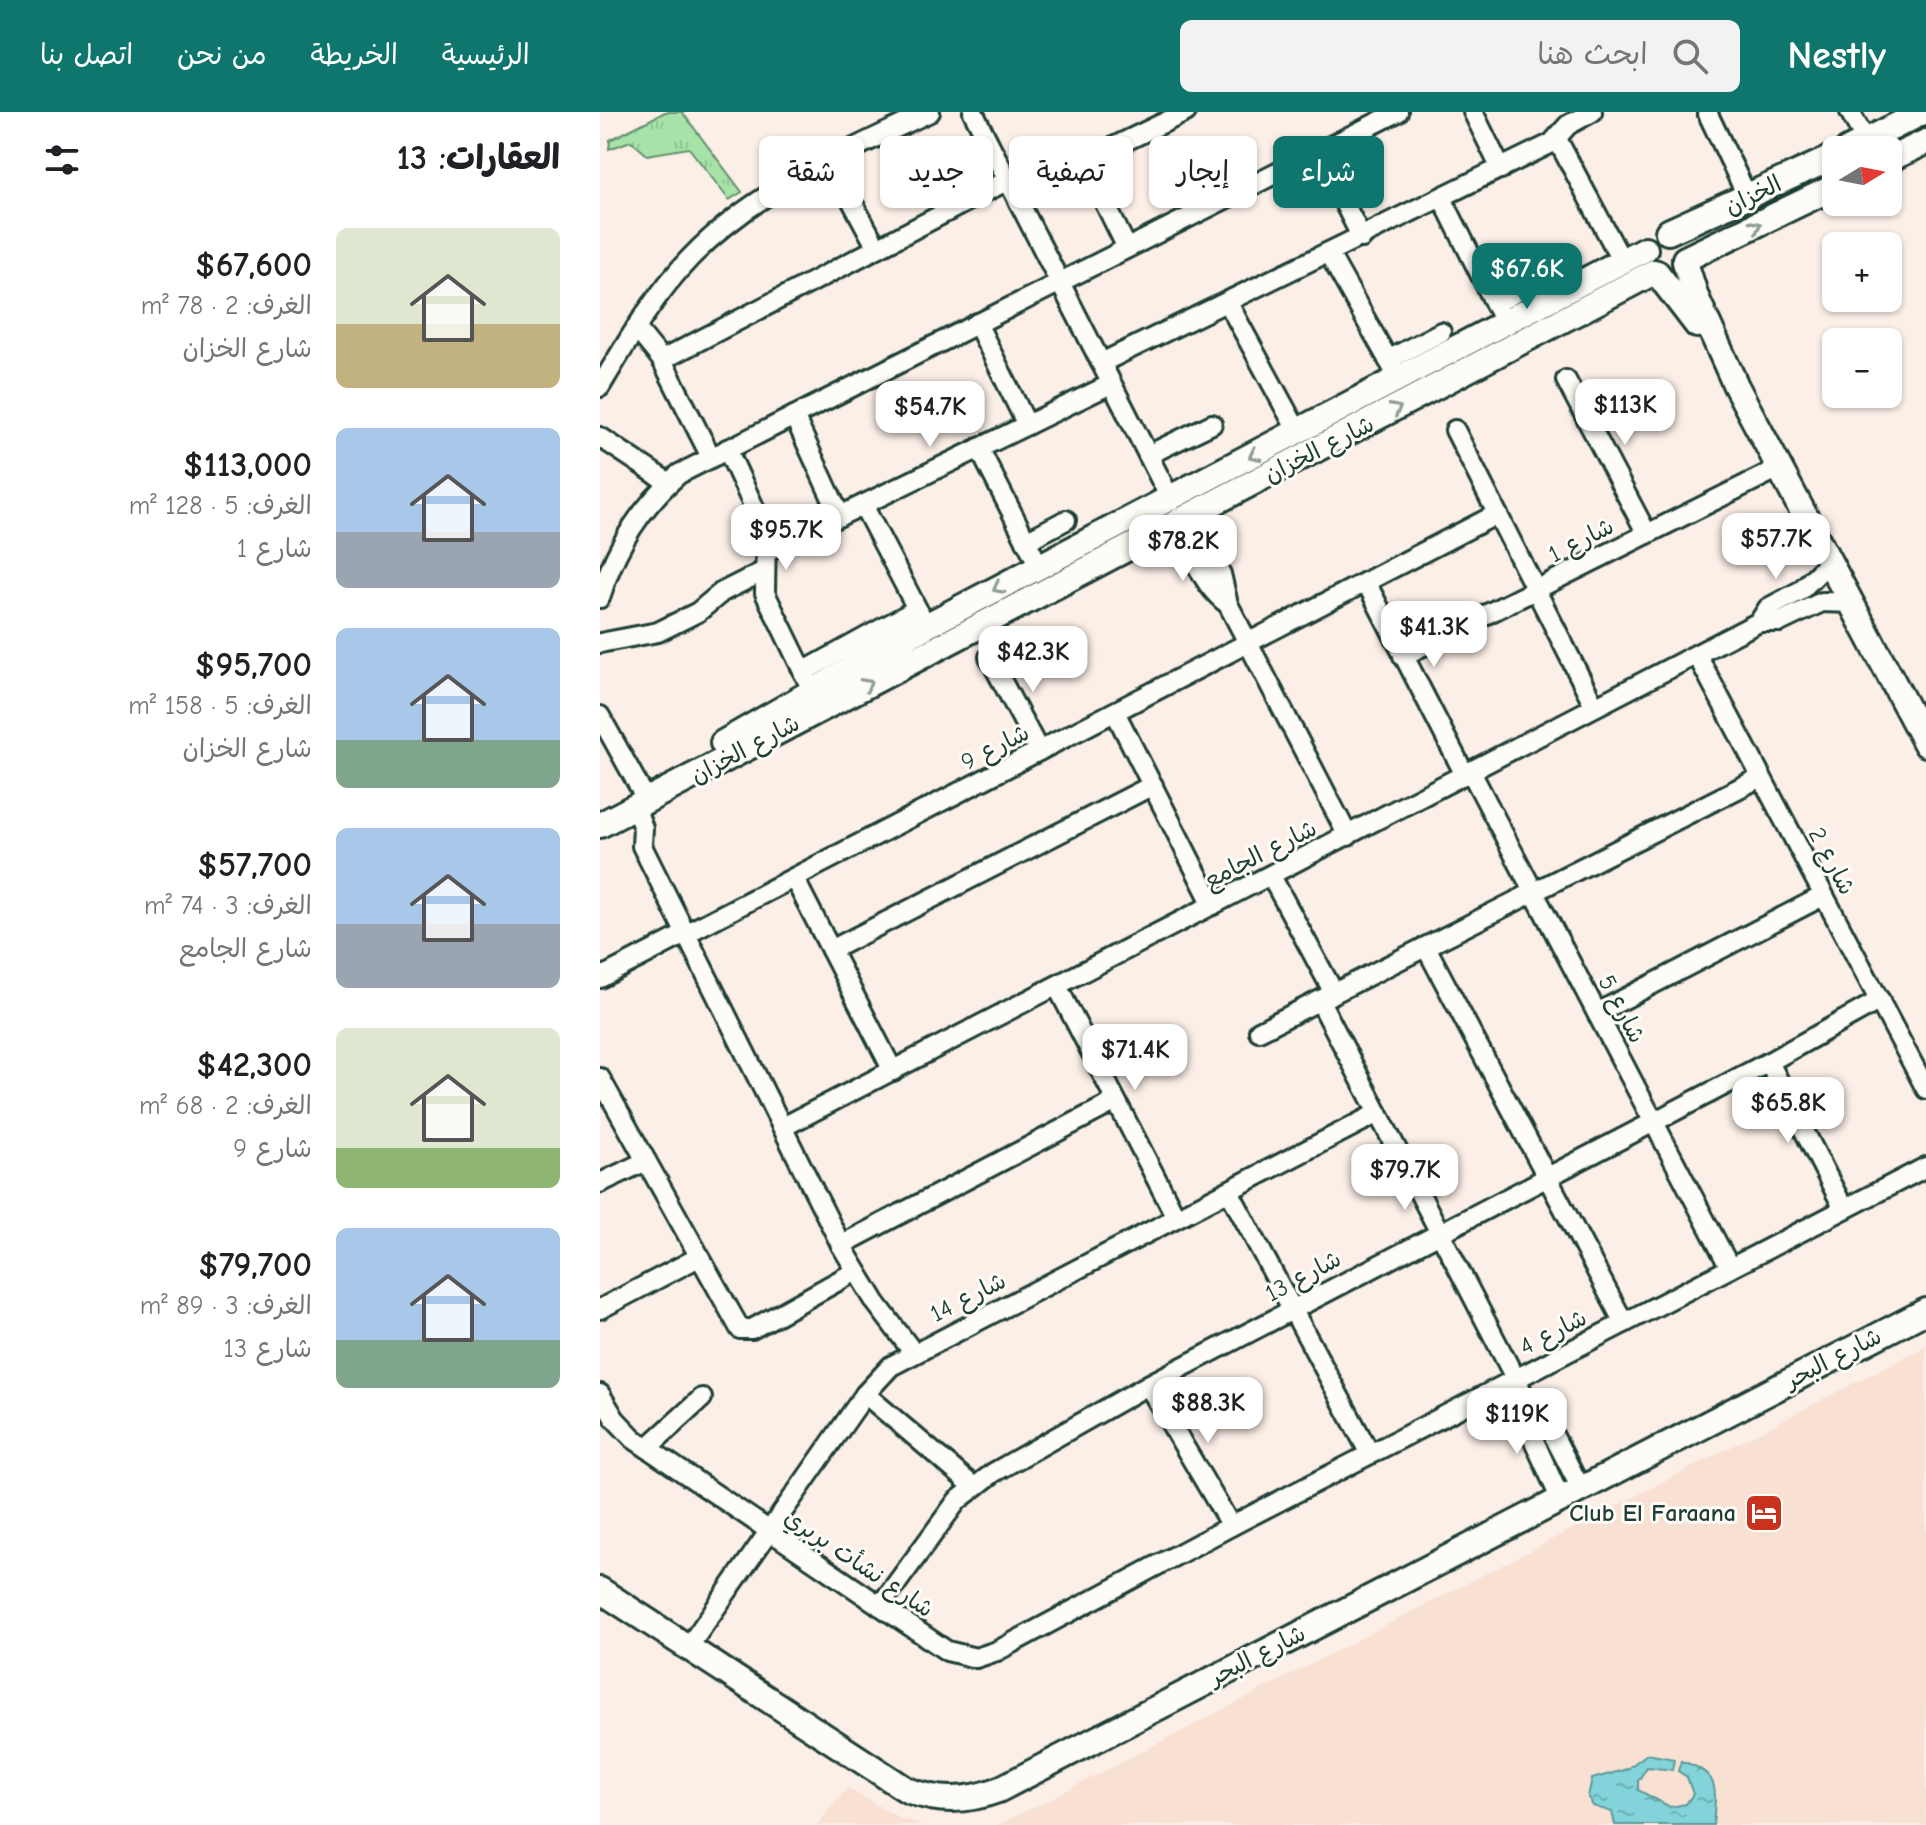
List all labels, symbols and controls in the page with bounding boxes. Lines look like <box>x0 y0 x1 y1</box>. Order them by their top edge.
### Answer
search box <box>1180 20 1740 92</box>
icon: search <box>1668 34 1712 78</box>
text: Nestly <box>1788 34 1886 78</box>
text: ابحث هنا <box>1537 37 1648 72</box>
text: اتصل بنا <box>40 39 133 71</box>
text: من نحن <box>177 39 266 71</box>
text: الخريطة <box>310 39 398 71</box>
text: الرئيسية <box>442 39 530 71</box>
chip: شقة <box>759 136 864 208</box>
chip: جديد <box>880 136 993 208</box>
chip: تصفية <box>1009 136 1133 208</box>
chip: إيجار <box>1149 136 1257 208</box>
chip: شراء <box>1273 136 1384 208</box>
north arrow <box>1822 136 1902 216</box>
map controls <box>1822 136 1902 408</box>
icon: filters <box>40 138 84 182</box>
text: العقارات: 13 <box>397 138 560 178</box>
street label: الخزان <box>1720 169 1786 221</box>
one-way arrow <box>1748 220 1762 236</box>
button: + <box>1822 232 1902 312</box>
pin: $67.6K <box>1462 243 1592 311</box>
text: $67,600 <box>195 245 312 285</box>
text: $67.6K <box>1490 254 1564 284</box>
icon: home <box>400 260 496 356</box>
text: الغرف: 2 · 78 m² <box>141 291 312 321</box>
button: − <box>1822 328 1902 408</box>
text: شارع الخزان <box>183 334 312 364</box>
pin: $113K <box>1569 379 1681 447</box>
pin: $54.7K <box>865 381 995 449</box>
text: $113K <box>1593 390 1657 420</box>
text: $54.7K <box>894 392 966 422</box>
one-way arrow <box>1387 403 1402 419</box>
street label: شارع الخزان <box>1259 409 1380 491</box>
text: $113,000 <box>183 445 312 485</box>
one-way arrow <box>1247 445 1262 461</box>
icon: home <box>400 460 496 556</box>
text: الغرف: 5 · 128 m² <box>129 491 312 521</box>
pin: $95.7K <box>721 504 851 572</box>
street label: شارع 1 <box>1544 512 1620 571</box>
pin: $57.7K <box>1711 513 1841 581</box>
text: $95.7K <box>749 515 823 545</box>
pin: $78.2K <box>1118 515 1248 583</box>
text: $57.7K <box>1740 524 1812 554</box>
text: $78.2K <box>1147 526 1219 556</box>
text: شارع 1 <box>237 534 312 564</box>
one-way arrow <box>993 578 1007 594</box>
pin: $41.3K <box>1369 601 1499 669</box>
text: $41.3K <box>1399 612 1469 642</box>
pin: $42.3K <box>968 626 1098 694</box>
text: $42.3K <box>997 637 1069 667</box>
text: $95,700 <box>195 645 312 685</box>
icon: home <box>400 660 496 756</box>
one-way arrow <box>859 679 874 694</box>
text: الغرف: 5 · 158 m² <box>128 691 312 721</box>
street label: شارع الخزان <box>686 709 806 792</box>
street label: شارع 9 <box>956 718 1035 779</box>
text: شارع الخزان <box>183 734 312 764</box>
street label: شارع الجامع <box>1199 814 1323 897</box>
street label: شارع 2 <box>1800 822 1861 901</box>
text: $57,700 <box>197 845 312 885</box>
icon: home <box>400 860 496 956</box>
text: الغرف: 3 · 74 m² <box>144 891 312 921</box>
text: شارع الجامع <box>179 934 312 964</box>
street label: شارع 5 <box>1590 970 1651 1049</box>
pin: $71.4K <box>1070 1024 1200 1092</box>
text: $71.4K <box>1100 1035 1170 1065</box>
text: $42,300 <box>197 1045 312 1085</box>
icon: home <box>400 1060 496 1156</box>
pin: $65.8K <box>1723 1077 1853 1145</box>
text: $65.8K <box>1750 1088 1826 1118</box>
text: الغرف: 2 · 68 m² <box>139 1091 312 1121</box>
text: شارع 9 <box>233 1134 312 1164</box>
pin: $79.7K <box>1340 1144 1470 1212</box>
text: $79.7K <box>1369 1155 1441 1185</box>
street label: شارع 13 <box>1260 1244 1347 1310</box>
text: $79,700 <box>198 1245 312 1285</box>
icon: home <box>400 1260 496 1356</box>
street label: شارع 14 <box>926 1266 1012 1331</box>
text: الغرف: 3 · 89 m² <box>140 1291 312 1321</box>
street label: شارع 4 <box>1515 1303 1593 1363</box>
street label: شارع البحر <box>1778 1322 1887 1398</box>
text: شارع 13 <box>224 1334 312 1364</box>
pin: $88.3K <box>1143 1377 1273 1445</box>
text: $88.3K <box>1171 1388 1245 1418</box>
pin: $119K <box>1461 1388 1573 1456</box>
text: $119K <box>1485 1399 1549 1429</box>
hotel icon: Club El Faraana <box>1743 1492 1785 1534</box>
place label: Club El Faraana <box>1569 1499 1736 1527</box>
street label: شارع نشأت بربري <box>777 1503 939 1626</box>
street label: شارع البحر <box>1202 1619 1311 1695</box>

